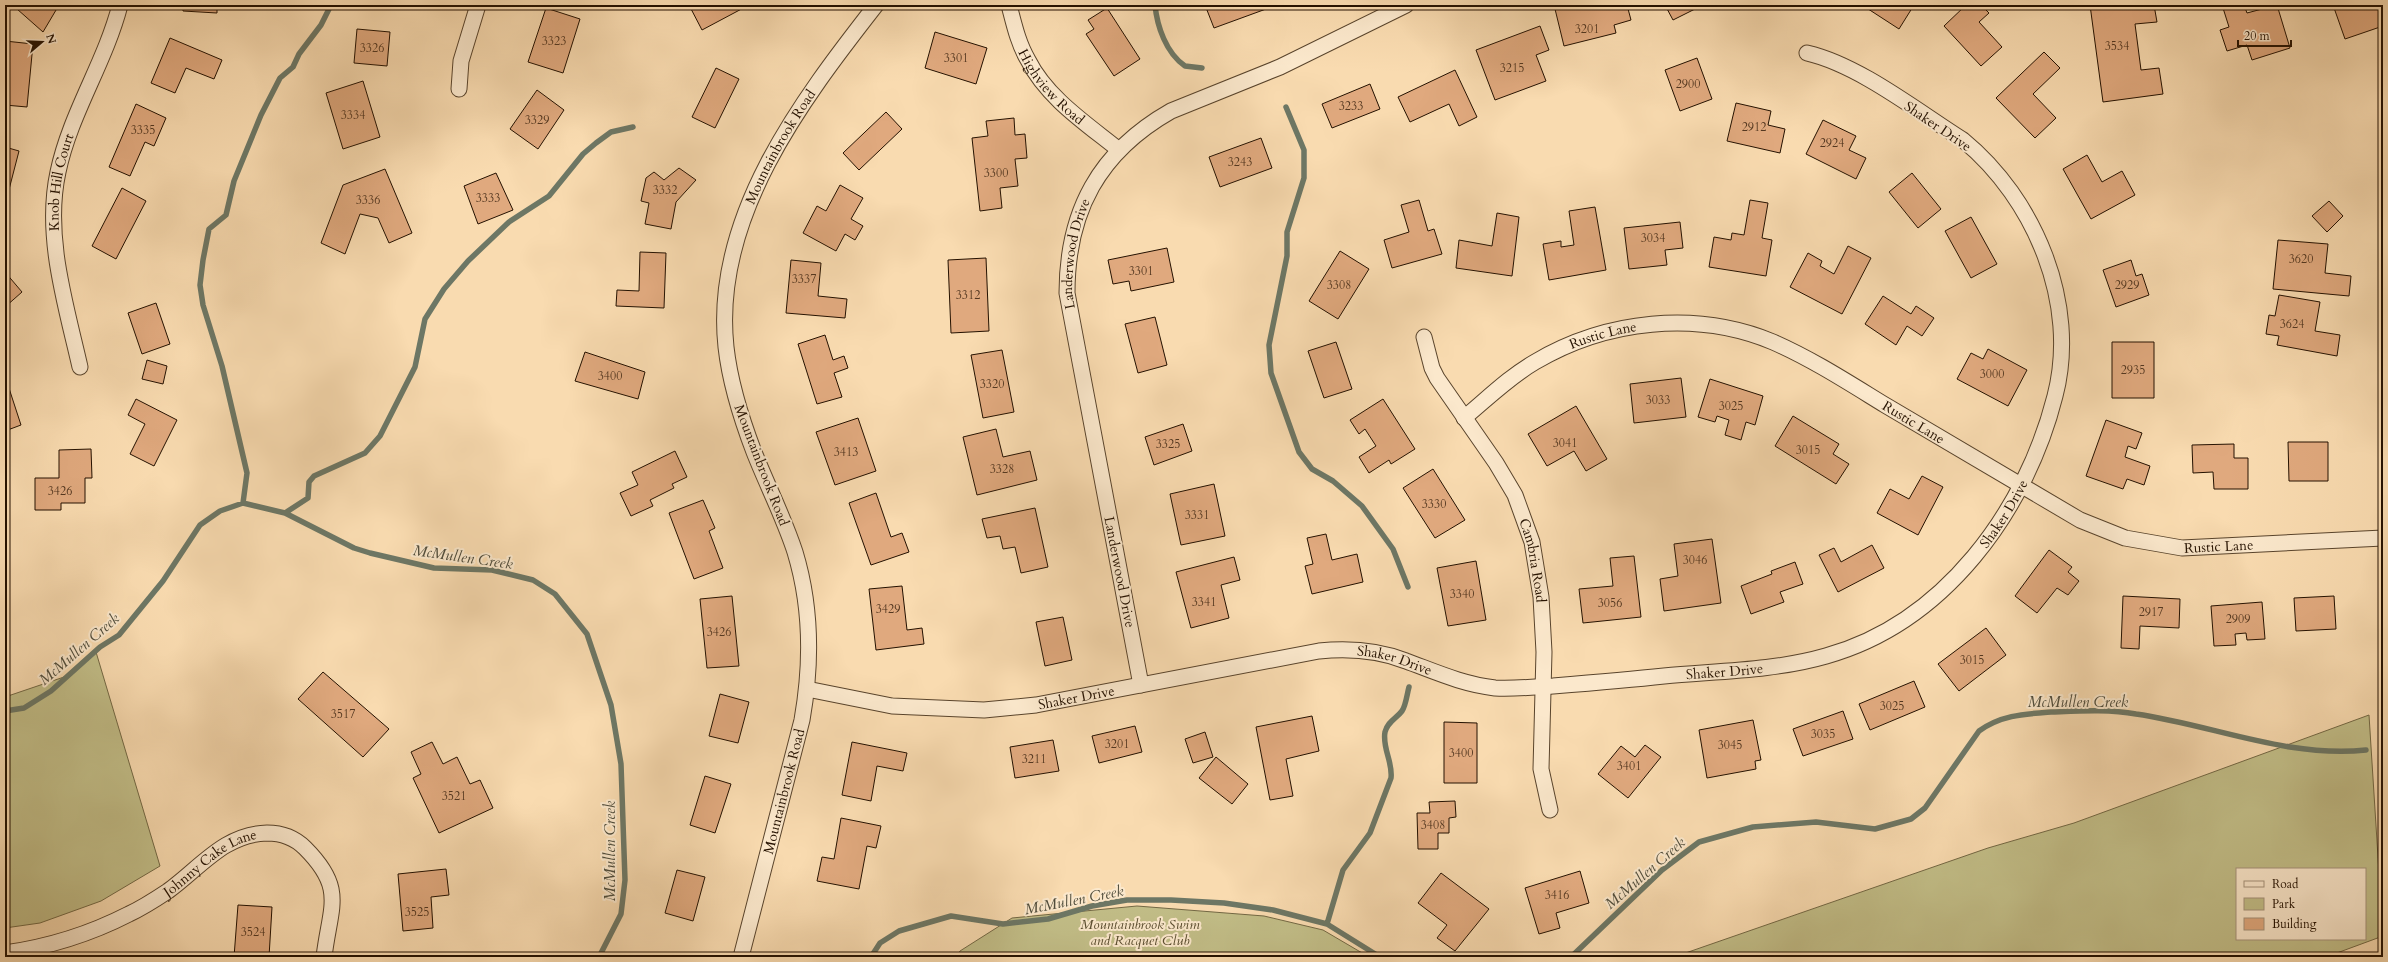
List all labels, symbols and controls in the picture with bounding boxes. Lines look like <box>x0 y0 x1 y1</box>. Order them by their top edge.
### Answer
house number: 3201 <box>1575 21 1599 37</box>
north arrow <box>22 22 62 62</box>
scale bar <box>2238 22 2291 48</box>
text: 20 m <box>2244 28 2271 44</box>
text: N <box>42 32 60 46</box>
house number: 3323 <box>542 33 566 49</box>
house number: 3534 <box>2105 38 2129 54</box>
house number: 3326 <box>360 40 384 56</box>
street label: Highview Road <box>1014 46 1089 129</box>
house number: 3301 <box>944 50 968 66</box>
house number: 3215 <box>1500 60 1524 76</box>
house number: 2900 <box>1676 76 1700 92</box>
street label: Mountainbrook Road <box>741 86 820 207</box>
street label: Shaker Drive <box>1900 97 1975 156</box>
house number: 3233 <box>1339 98 1363 114</box>
house number: 3334 <box>341 107 365 123</box>
house number: 3329 <box>525 112 549 128</box>
house number: 2912 <box>1742 119 1766 135</box>
house number: 3335 <box>131 122 155 138</box>
street label: Knob Hill Court <box>44 130 79 232</box>
house number: 2924 <box>1820 135 1844 151</box>
house number: 3243 <box>1228 154 1252 170</box>
house number: 3300 <box>984 165 1008 181</box>
house number: 3332 <box>653 182 677 198</box>
house number: 3333 <box>476 190 500 206</box>
house number: 3336 <box>356 192 380 208</box>
street label: Landerwood Drive <box>1058 195 1095 311</box>
house number: 3034 <box>1641 230 1665 246</box>
house number: 3620 <box>2289 251 2313 267</box>
house number: 3301 <box>1129 263 1153 279</box>
house number: 3337 <box>792 271 816 287</box>
house number: 3308 <box>1327 277 1351 293</box>
house number: 2929 <box>2115 277 2139 293</box>
house number: 3312 <box>956 287 980 303</box>
house number: 3624 <box>2280 316 2304 332</box>
street label: Rustic Lane <box>1566 317 1638 354</box>
house number: 2935 <box>2121 362 2145 378</box>
house number: 3000 <box>1980 366 2004 382</box>
house number: 3400 <box>598 368 622 384</box>
house number: 3320 <box>980 376 1004 392</box>
house number: 3033 <box>1646 392 1670 408</box>
street label: Rustic Lane <box>1879 397 1948 449</box>
house number: 3025 <box>1719 398 1743 414</box>
street label: Mountainbrook Road <box>730 402 794 529</box>
house number: 3041 <box>1553 435 1577 451</box>
house number: 3325 <box>1156 436 1180 452</box>
house number: 3015 <box>1796 442 1820 458</box>
house number: 3413 <box>834 444 858 460</box>
house number: 3328 <box>990 461 1014 477</box>
street label: Shaker Drive <box>1975 476 2032 552</box>
house number: 3426 <box>48 483 72 499</box>
house number: 3330 <box>1422 496 1446 512</box>
house number: 3331 <box>1185 507 1209 523</box>
street label: Landerwood Drive <box>1099 515 1140 629</box>
street label: Cambria Road <box>1514 516 1550 603</box>
street label: Rustic Lane <box>2184 535 2254 558</box>
water label: McMullen Creek <box>412 540 515 574</box>
house number: 3046 <box>1683 552 1707 568</box>
house number: 3340 <box>1450 586 1474 602</box>
house number: 3341 <box>1192 594 1216 610</box>
house number: 3056 <box>1598 595 1622 611</box>
house number: 3429 <box>876 601 900 617</box>
house number: 2917 <box>2139 604 2163 620</box>
water label: McMullen Creek <box>35 608 124 690</box>
house number: 2909 <box>2226 611 2250 627</box>
house number: 3426 <box>707 624 731 640</box>
street label: Shaker Drive <box>1356 641 1435 680</box>
house number: 3015 <box>1960 652 1984 668</box>
street label: Shaker Drive <box>1685 659 1764 684</box>
street label: Shaker Drive <box>1037 681 1116 714</box>
water label: McMullen Creek <box>2028 692 2129 712</box>
house number: 3025 <box>1880 698 1904 714</box>
house number: 3517 <box>331 706 355 722</box>
street label: Mountainbrook Road <box>759 726 809 856</box>
house number: 3035 <box>1811 726 1835 742</box>
house number: 3201 <box>1105 736 1129 752</box>
house number: 3045 <box>1718 737 1742 753</box>
house number: 3400 <box>1449 745 1473 761</box>
house number: 3211 <box>1022 751 1046 767</box>
house number: 3401 <box>1617 758 1641 774</box>
house number: 3521 <box>442 788 466 804</box>
water label: McMullen Creek <box>600 800 620 901</box>
house number: 3408 <box>1421 817 1445 833</box>
street label: Johnny Cake Lane <box>158 825 258 903</box>
water label: McMullen Creek <box>1601 832 1690 914</box>
legend <box>2236 868 2366 940</box>
text: Road <box>2272 876 2299 892</box>
water label: McMullen Creek <box>1023 880 1126 919</box>
house number: 3416 <box>1545 887 1569 903</box>
text: Park <box>2272 896 2296 912</box>
house number: 3525 <box>405 904 429 920</box>
park label: Mountainbrook Swim and Racquet Club <box>1080 915 1200 950</box>
text: Building <box>2272 916 2317 932</box>
house number: 3524 <box>241 924 265 940</box>

